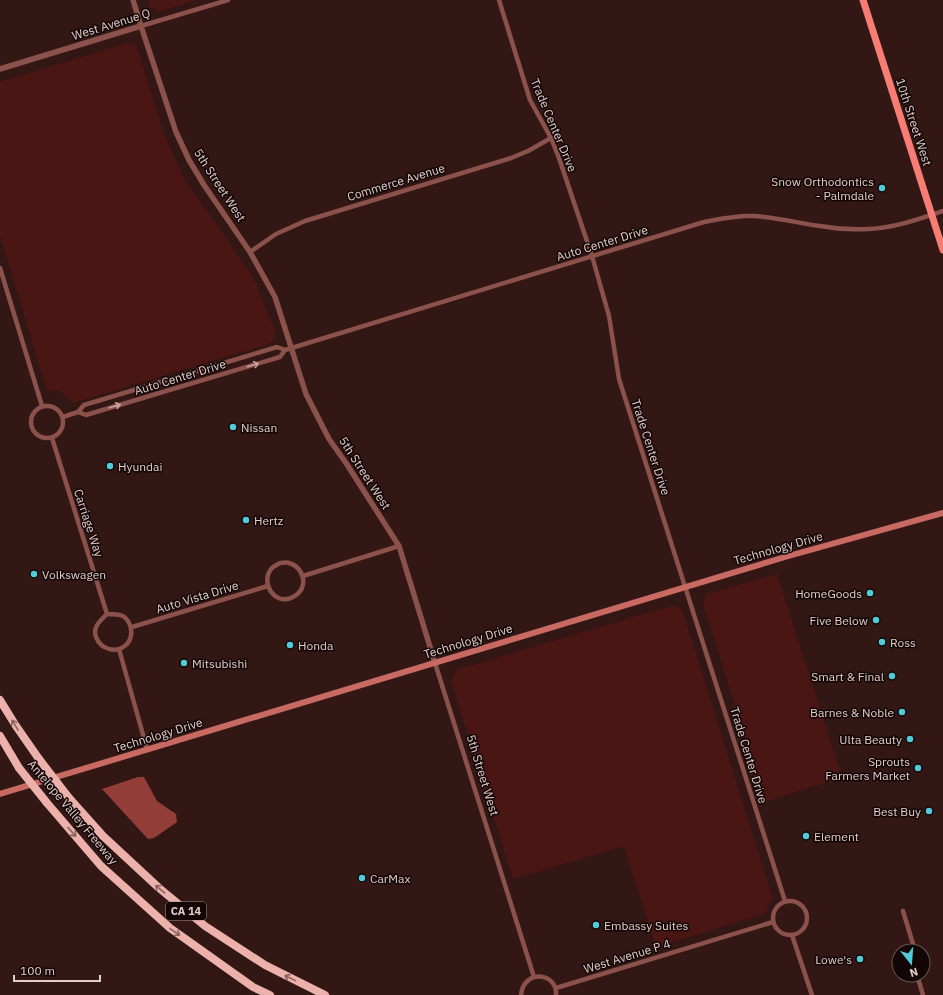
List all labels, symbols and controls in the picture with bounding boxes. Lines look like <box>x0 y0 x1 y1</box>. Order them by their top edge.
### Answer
street label: West Avenue Q <box>70 5 152 43</box>
street label: Trade Center Drive <box>528 76 581 174</box>
street label: 10th Street West <box>893 76 935 168</box>
street label: 5th Street West <box>191 146 249 224</box>
street label: Commerce Avenue <box>345 160 447 204</box>
place label: Snow Orthodontics - Palmdale <box>771 174 874 203</box>
marker: Snow Orthodontics - Palmdale <box>877 183 887 193</box>
street label: Auto Center Drive <box>554 222 650 264</box>
street label: Auto Center Drive <box>132 356 228 398</box>
one-way arrow <box>246 361 259 368</box>
street label: Trade Center Drive <box>628 397 674 497</box>
one-way arrow <box>108 402 121 409</box>
place label: Nissan <box>241 420 277 435</box>
marker: Nissan <box>228 422 238 432</box>
street label: 5th Street West <box>336 434 394 512</box>
place label: Hyundai <box>118 459 162 474</box>
marker: Hyundai <box>105 461 115 471</box>
street label: Carriage Way <box>71 487 107 559</box>
place label: Hertz <box>254 513 284 528</box>
marker: Hertz <box>241 515 251 525</box>
street label: Technology Drive <box>732 528 825 568</box>
place label: Volkswagen <box>42 567 106 582</box>
marker: Volkswagen <box>29 569 39 579</box>
street label: Auto Vista Drive <box>154 577 241 617</box>
place label: HomeGoods <box>795 586 862 601</box>
marker: HomeGoods <box>865 588 875 598</box>
place label: Five Below <box>809 613 868 628</box>
marker: Five Below <box>871 615 881 625</box>
street label: Technology Drive <box>422 620 515 662</box>
place label: Ross <box>890 635 916 650</box>
marker: Ross <box>877 637 887 647</box>
place label: Honda <box>298 638 334 653</box>
marker: Honda <box>285 640 295 650</box>
place label: Mitsubishi <box>192 656 247 671</box>
marker: Mitsubishi <box>179 658 189 668</box>
place label: Smart & Final <box>811 669 884 684</box>
marker: Smart & Final <box>887 671 897 681</box>
street label: Trade Center Drive <box>727 705 771 805</box>
place label: Barnes & Noble <box>810 705 894 720</box>
marker: Barnes & Noble <box>897 707 907 717</box>
street label: Technology Drive <box>112 714 205 756</box>
one-way arrow <box>11 720 19 731</box>
place label: Ulta Beauty <box>839 732 902 747</box>
street label: 5th Street West <box>464 733 502 817</box>
marker: Ulta Beauty <box>905 734 915 744</box>
place label: Sprouts Farmers Market <box>825 754 910 783</box>
street label: Antelope Valley Freeway <box>25 757 121 867</box>
marker: Sprouts Farmers Market <box>913 763 923 773</box>
place label: Best Buy <box>873 804 921 819</box>
marker: Best Buy <box>924 806 934 816</box>
one-way arrow <box>68 827 77 838</box>
place label: Element <box>814 829 859 844</box>
marker: Element <box>801 831 811 841</box>
place label: CarMax <box>370 871 411 886</box>
marker: CarMax <box>357 873 367 883</box>
one-way arrow <box>155 885 166 894</box>
road number: CA 14 <box>166 902 206 920</box>
place label: Embassy Suites <box>604 918 689 933</box>
marker: Embassy Suites <box>591 920 601 930</box>
one-way arrow <box>170 928 181 936</box>
street label: West Avenue P 4 <box>582 936 672 976</box>
north arrow <box>891 943 931 983</box>
place label: Lowe's <box>815 952 852 967</box>
marker: Lowe's <box>855 954 865 964</box>
scale bar <box>14 957 100 983</box>
text: 100 m <box>20 963 55 978</box>
text: N <box>908 965 920 980</box>
one-way arrow <box>285 974 297 981</box>

